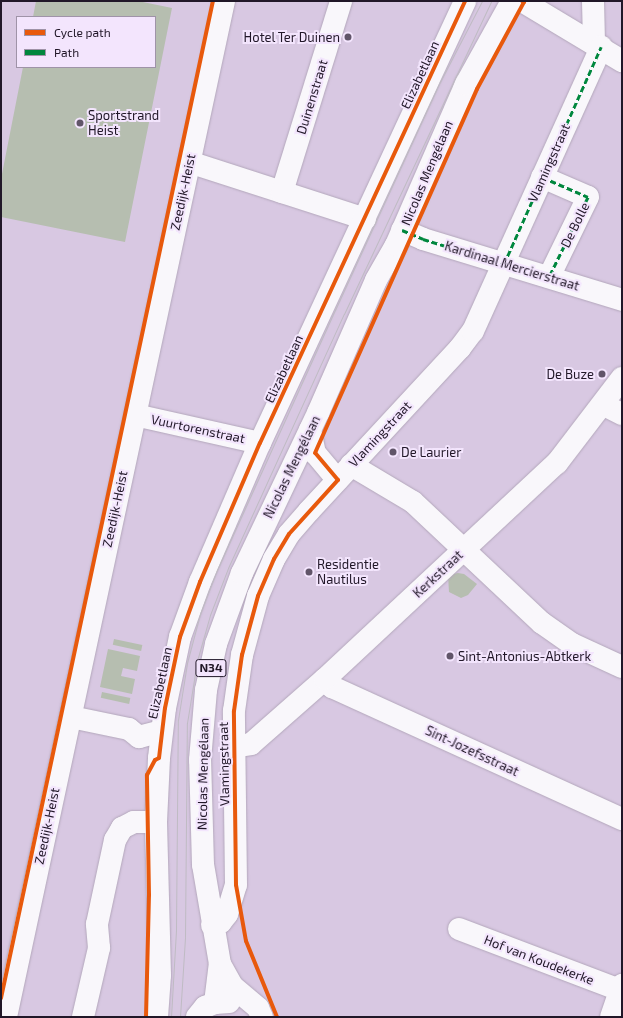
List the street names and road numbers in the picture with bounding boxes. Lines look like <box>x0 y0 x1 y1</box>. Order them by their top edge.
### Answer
street label: Elizabetlaan <box>397 39 443 111</box>
street label: Duinenstraat <box>293 58 331 136</box>
street label: Nicolas Mengélaan <box>398 118 456 228</box>
street label: Vlamingstraat <box>525 121 573 205</box>
street label: Zeedijk-Heist <box>167 152 199 232</box>
street label: De Bolle <box>557 200 593 250</box>
street label: Kardinaal Mercierstraat <box>443 238 581 294</box>
street label: Elizabetlaan <box>261 333 307 405</box>
street label: Vlamingstraat <box>346 398 414 470</box>
street label: Vuurtorenstraat <box>150 411 246 447</box>
street label: Nicolas Mengélaan <box>260 413 324 521</box>
street label: Zeedijk-Heist <box>99 469 131 549</box>
street label: Kerkstraat <box>410 547 466 601</box>
street label: Elizabetlaan <box>145 646 175 720</box>
road number: N34 <box>195 658 227 678</box>
street label: Nicolas Mengélaan <box>194 718 212 830</box>
street label: Vlamingstraat <box>215 722 233 806</box>
street label: Sint-Jozefsstraat <box>423 723 521 779</box>
street label: Zeedijk-Heist <box>31 786 63 866</box>
street label: Hof van Koudekerke <box>482 932 596 988</box>

